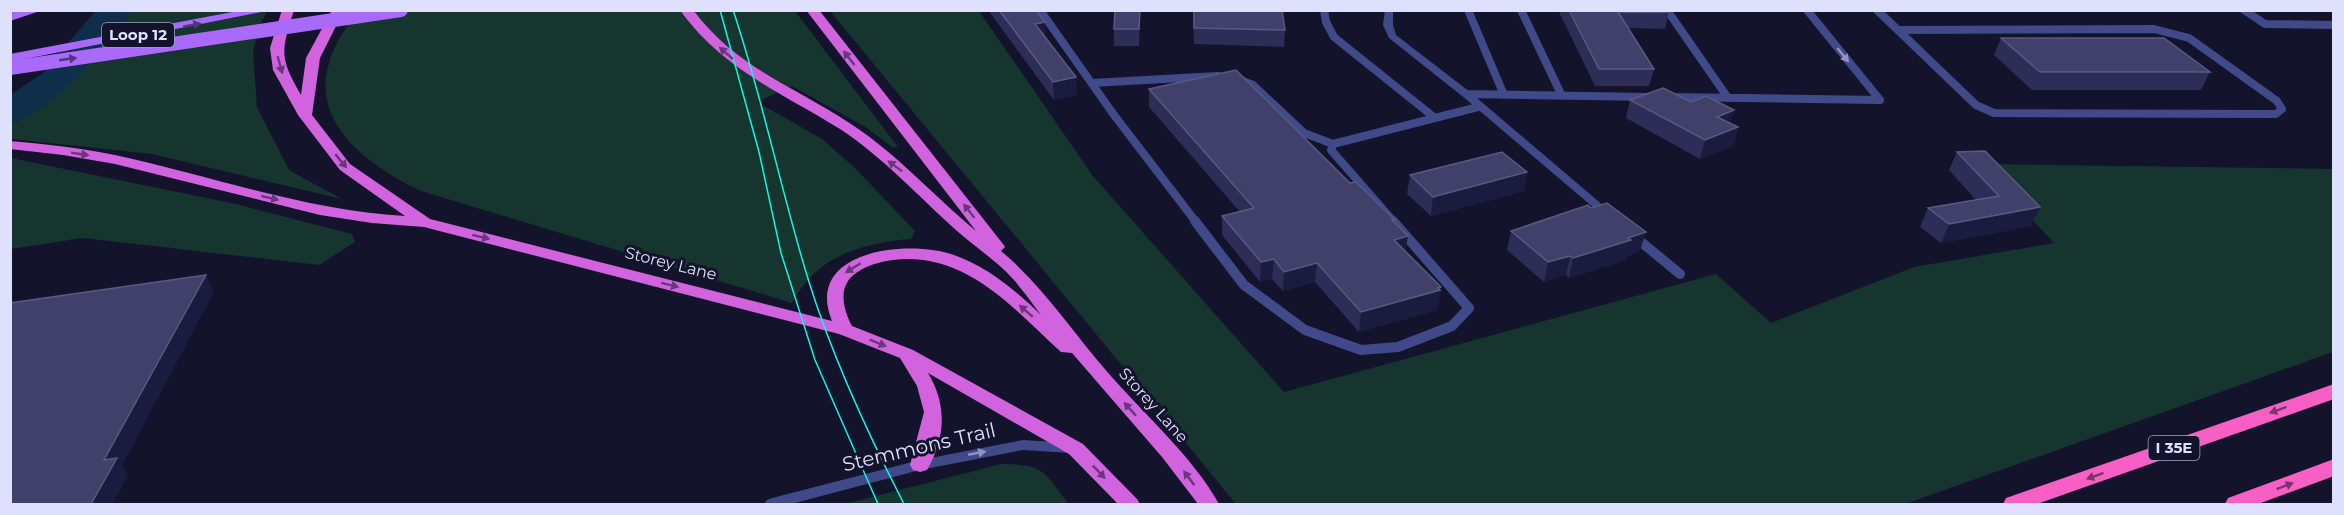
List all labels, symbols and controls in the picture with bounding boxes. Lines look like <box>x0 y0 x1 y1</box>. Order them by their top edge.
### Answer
one-way arrow <box>183 20 202 29</box>
road number: Loop 12 <box>102 23 174 47</box>
one-way arrow <box>719 47 734 60</box>
one-way arrow <box>1837 47 1850 63</box>
one-way arrow <box>843 50 855 65</box>
one-way arrow <box>59 55 78 64</box>
one-way arrow <box>275 56 285 74</box>
one-way arrow <box>70 149 89 158</box>
one-way arrow <box>334 153 347 168</box>
one-way arrow <box>888 160 904 172</box>
one-way arrow <box>261 193 279 203</box>
one-way arrow <box>963 203 975 219</box>
one-way arrow <box>472 232 490 242</box>
street label: Storey Lane <box>623 243 719 284</box>
one-way arrow <box>845 263 861 274</box>
one-way arrow <box>661 280 679 290</box>
one-way arrow <box>1019 305 1034 318</box>
one-way arrow <box>869 339 887 348</box>
street label: Storey Lane <box>1115 364 1192 447</box>
one-way arrow <box>1124 402 1137 417</box>
one-way arrow <box>2269 406 2287 416</box>
street label: Stemmons Trail <box>840 418 998 476</box>
road number: I 35E <box>2148 436 2200 460</box>
one-way arrow <box>968 448 987 457</box>
one-way arrow <box>1092 465 1106 479</box>
one-way arrow <box>1183 471 1195 487</box>
one-way arrow <box>2086 471 2104 481</box>
one-way arrow <box>2276 481 2294 490</box>

